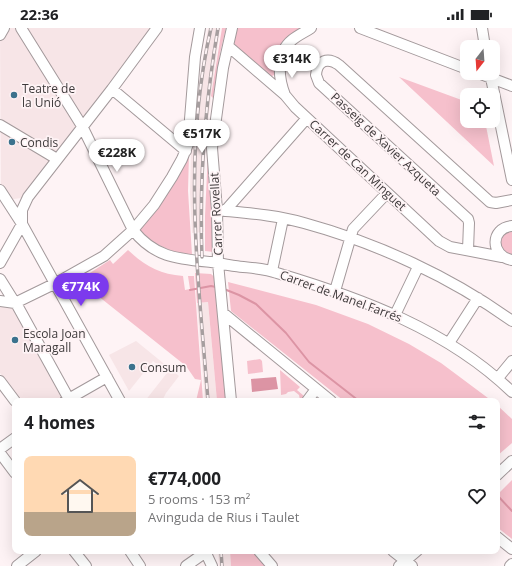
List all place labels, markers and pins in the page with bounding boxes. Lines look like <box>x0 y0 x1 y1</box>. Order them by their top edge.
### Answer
pin: €314K <box>264 45 320 79</box>
place label: Teatre de la Unió <box>22 80 75 111</box>
marker: Teatre de la Unió <box>9 90 19 100</box>
pin: €517K <box>174 120 230 154</box>
place label: Condis <box>20 134 59 151</box>
marker: Condis <box>7 137 17 147</box>
pin: €228K <box>89 139 145 173</box>
pin: €774K <box>53 273 109 307</box>
place label: Escola Joan Maragall <box>23 325 86 356</box>
marker: Escola Joan Maragall <box>10 335 20 345</box>
place label: Consum <box>140 359 186 376</box>
marker: Consum <box>127 362 137 372</box>

